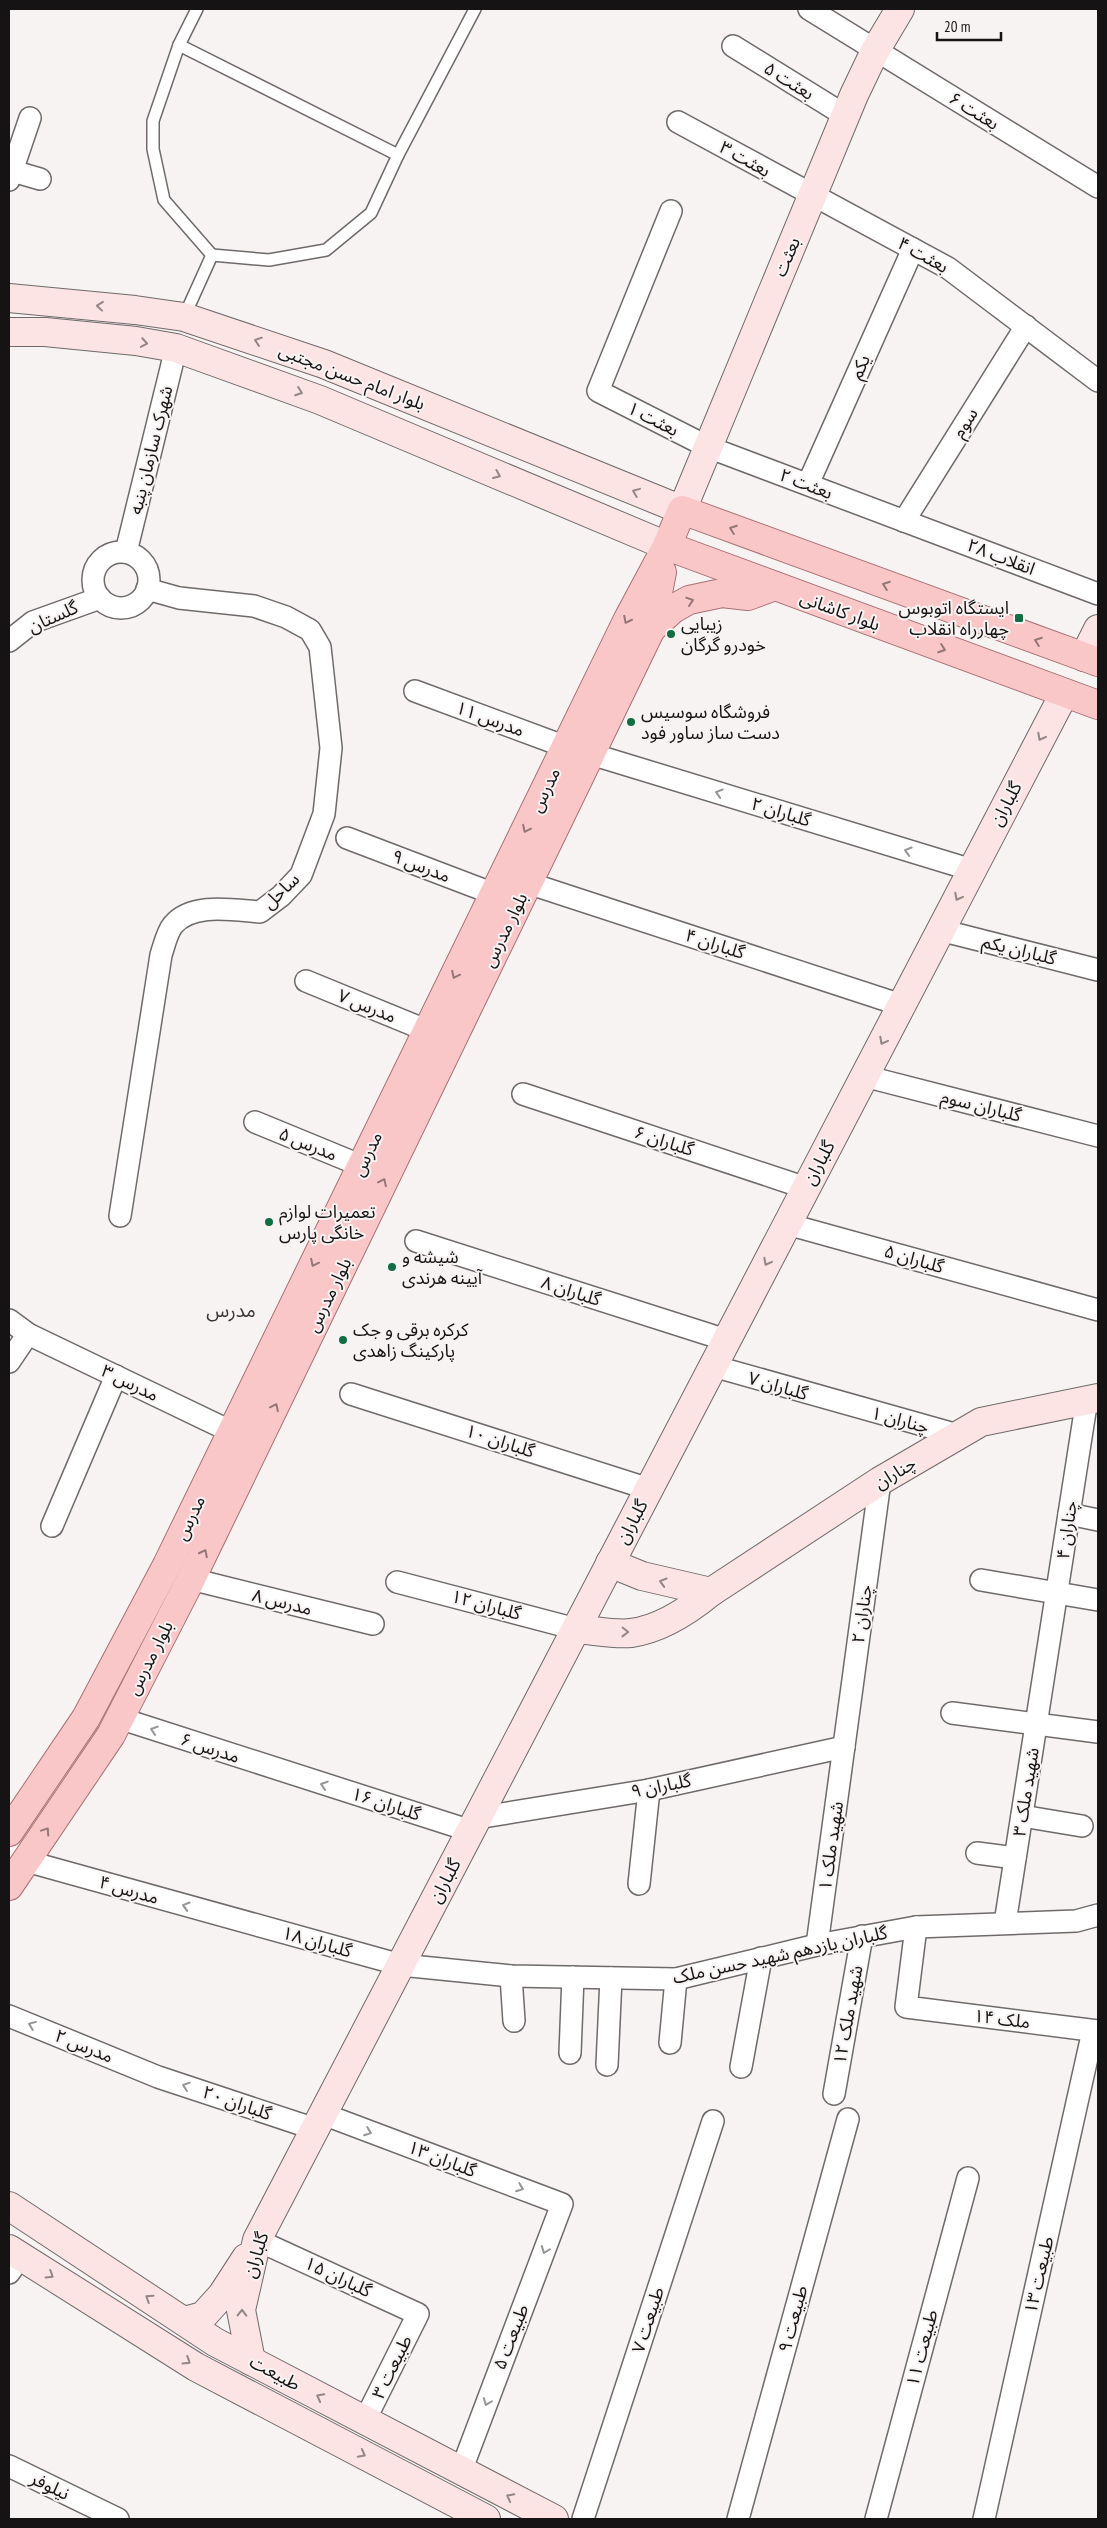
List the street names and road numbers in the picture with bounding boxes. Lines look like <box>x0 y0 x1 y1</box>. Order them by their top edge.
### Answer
street label: ۵ بعثت <box>760 56 819 105</box>
street label: ۶ بعثت <box>945 86 1004 135</box>
street label: ۳ بعثت <box>716 135 775 182</box>
street label: ۴ بعثت <box>894 231 953 278</box>
street label: بعثت <box>768 234 805 280</box>
street label: بلوار امام حسن مجتبی <box>275 338 429 418</box>
street label: یکم <box>844 351 877 384</box>
street label: شهرک سازمان پنبه <box>123 383 178 517</box>
street label: ۱ بعثت <box>624 396 683 441</box>
street label: سوم <box>947 403 985 444</box>
street label: ۲ بعثت <box>777 463 836 504</box>
street label: ۲۸ انقلاب <box>964 533 1039 580</box>
street label: بلوار کاشانی <box>797 585 883 636</box>
street label: گلستان <box>24 595 82 638</box>
street label: مدرس ۱۱ <box>453 696 528 742</box>
street label: مدرس <box>524 764 565 816</box>
street label: گلباران <box>984 777 1027 830</box>
street label: گلباران ۲ <box>749 792 814 832</box>
street label: مدرس ۹ <box>389 844 454 887</box>
street label: ساحل <box>257 867 304 914</box>
street label: بلوار مدرس <box>477 889 532 971</box>
street label: گلباران ۴ <box>683 923 748 964</box>
street label: گلباران یکم <box>979 929 1059 972</box>
street label: مدرس ۷ <box>335 983 400 1028</box>
street label: گلباران سوم <box>938 1084 1024 1130</box>
street label: گلباران ۶ <box>632 1120 697 1161</box>
street label: مدرس ۵ <box>276 1121 341 1166</box>
street label: مدرس <box>346 1128 387 1180</box>
street label: گلباران <box>797 1136 840 1189</box>
street label: گلباران ۵ <box>882 1239 947 1278</box>
street label: بلوار مدرس <box>301 1254 356 1336</box>
street label: گلباران ۸ <box>539 1270 604 1311</box>
street label: مدرس ۳ <box>98 1359 163 1406</box>
street label: ۷ گلباران <box>746 1366 811 1405</box>
street label: چناران ۱ <box>869 1401 932 1438</box>
street label: گلباران ۱۰ <box>463 1419 538 1463</box>
street label: چناران <box>870 1451 920 1494</box>
street label: مدرس <box>169 1492 210 1544</box>
street label: گلباران <box>610 1495 653 1548</box>
street label: ۴ چناران <box>1051 1499 1082 1561</box>
street label: مدرس ۸ <box>250 1583 314 1620</box>
street label: ۲ چناران <box>846 1583 877 1645</box>
street label: گلباران ۱۲ <box>449 1584 524 1625</box>
street label: بلوار مدرس <box>121 1617 178 1699</box>
street label: مدرس ۶ <box>178 1727 243 1768</box>
street label: ۳ شهید ملک <box>1007 1746 1044 1838</box>
street label: ۹ گلباران <box>629 1768 694 1803</box>
street label: گلباران ۱۶ <box>349 1782 424 1826</box>
street label: ۱ شهید ملک <box>813 1800 848 1892</box>
street label: گلباران <box>423 1854 466 1907</box>
street label: مدرس ۴ <box>97 1870 162 1909</box>
street label: گلباران یازدهم شهید حسن ملک <box>670 1920 890 1990</box>
street label: گلباران ۱۸ <box>280 1921 355 1963</box>
street label: ۱۲ شهید ملک <box>827 1964 868 2066</box>
street label: ملک ۱۴ <box>972 2004 1032 2033</box>
street label: مدرس ۲ <box>52 2023 117 2068</box>
street label: گلباران ۲۰ <box>200 2080 275 2125</box>
street label: ۱۳ گلباران <box>405 2135 480 2182</box>
street label: گلباران <box>238 2228 274 2281</box>
street label: طبیعت ۱۳ <box>1018 2234 1059 2316</box>
street label: گلباران ۱۵ <box>301 2251 376 2302</box>
street label: طبیعت ۹ <box>773 2283 812 2355</box>
street label: طبیعت ۷ <box>626 2284 669 2356</box>
street label: ۵ طبیعت <box>488 2301 534 2373</box>
street label: طبیعت ۱۱ <box>900 2307 943 2389</box>
street label: طبیعت ۳ <box>366 2331 417 2402</box>
street label: طبیعت <box>246 2350 305 2395</box>
street label: نیلوفر <box>26 2466 74 2505</box>

